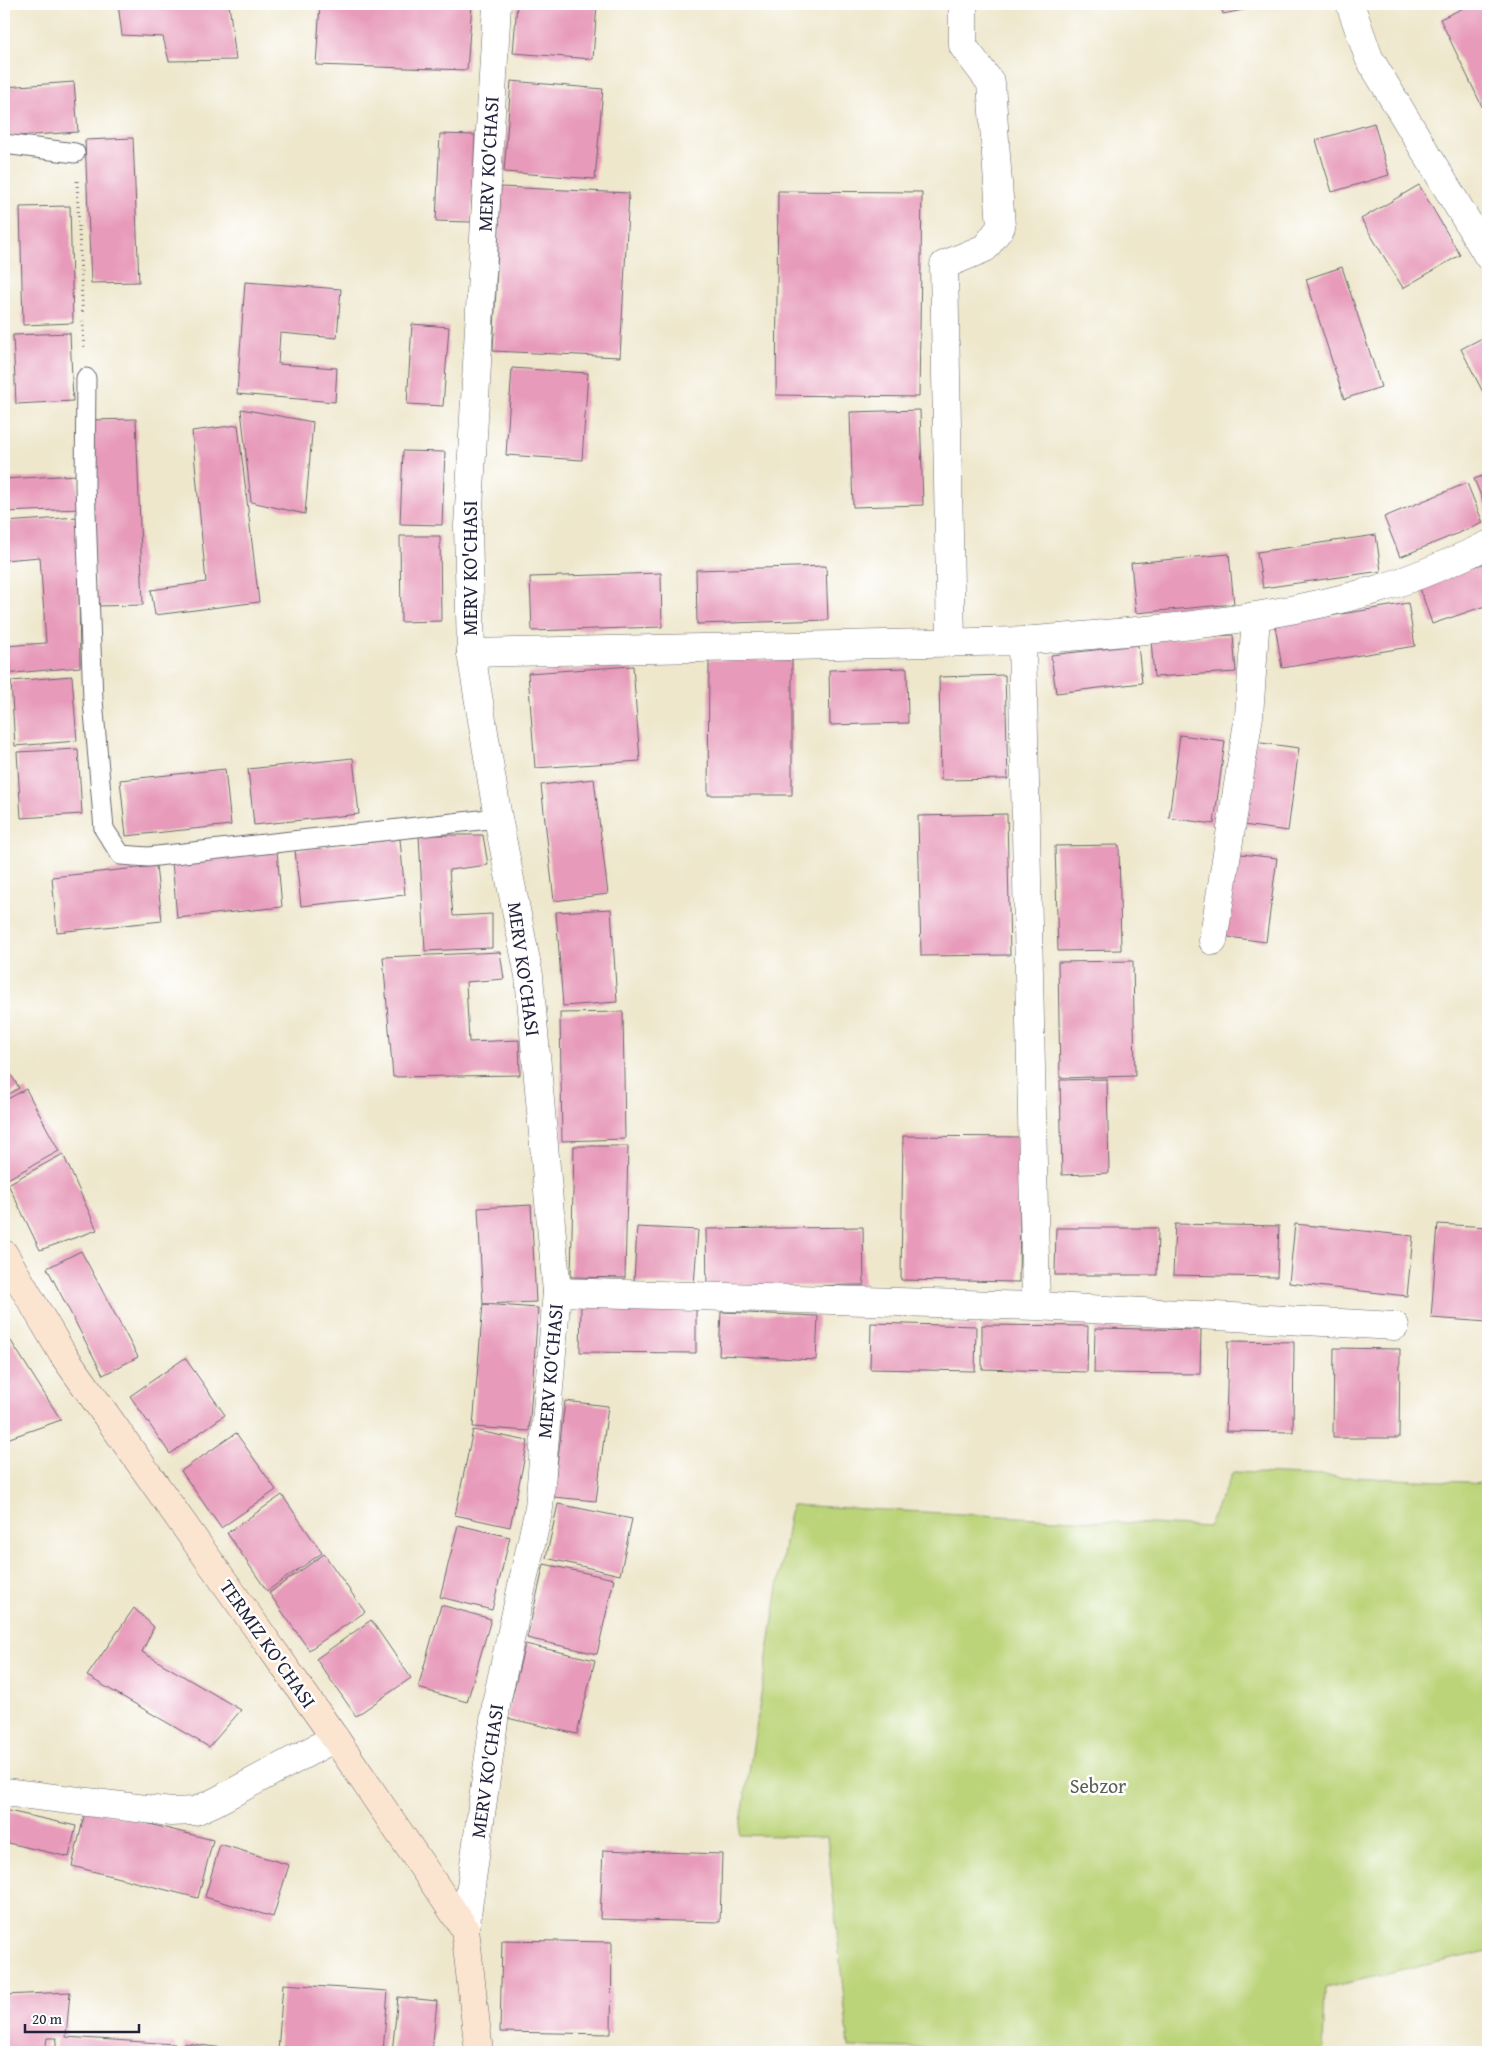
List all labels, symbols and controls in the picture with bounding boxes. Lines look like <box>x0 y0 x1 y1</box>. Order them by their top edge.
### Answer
street label: MERV KO'CHASI <box>469 96 506 232</box>
street label: MERV KO'CHASI <box>455 500 484 636</box>
street label: MERV KO'CHASI <box>501 900 548 1038</box>
street label: MERV KO'CHASI <box>529 1302 570 1440</box>
street label: TERMIZ KO'CHASI <box>213 1573 324 1714</box>
street label: MERV KO'CHASI <box>463 1702 510 1840</box>
park label: Sebzor <box>1070 1771 1126 1800</box>
scale bar <box>25 2001 139 2033</box>
text: 20 m <box>32 2008 63 2029</box>

